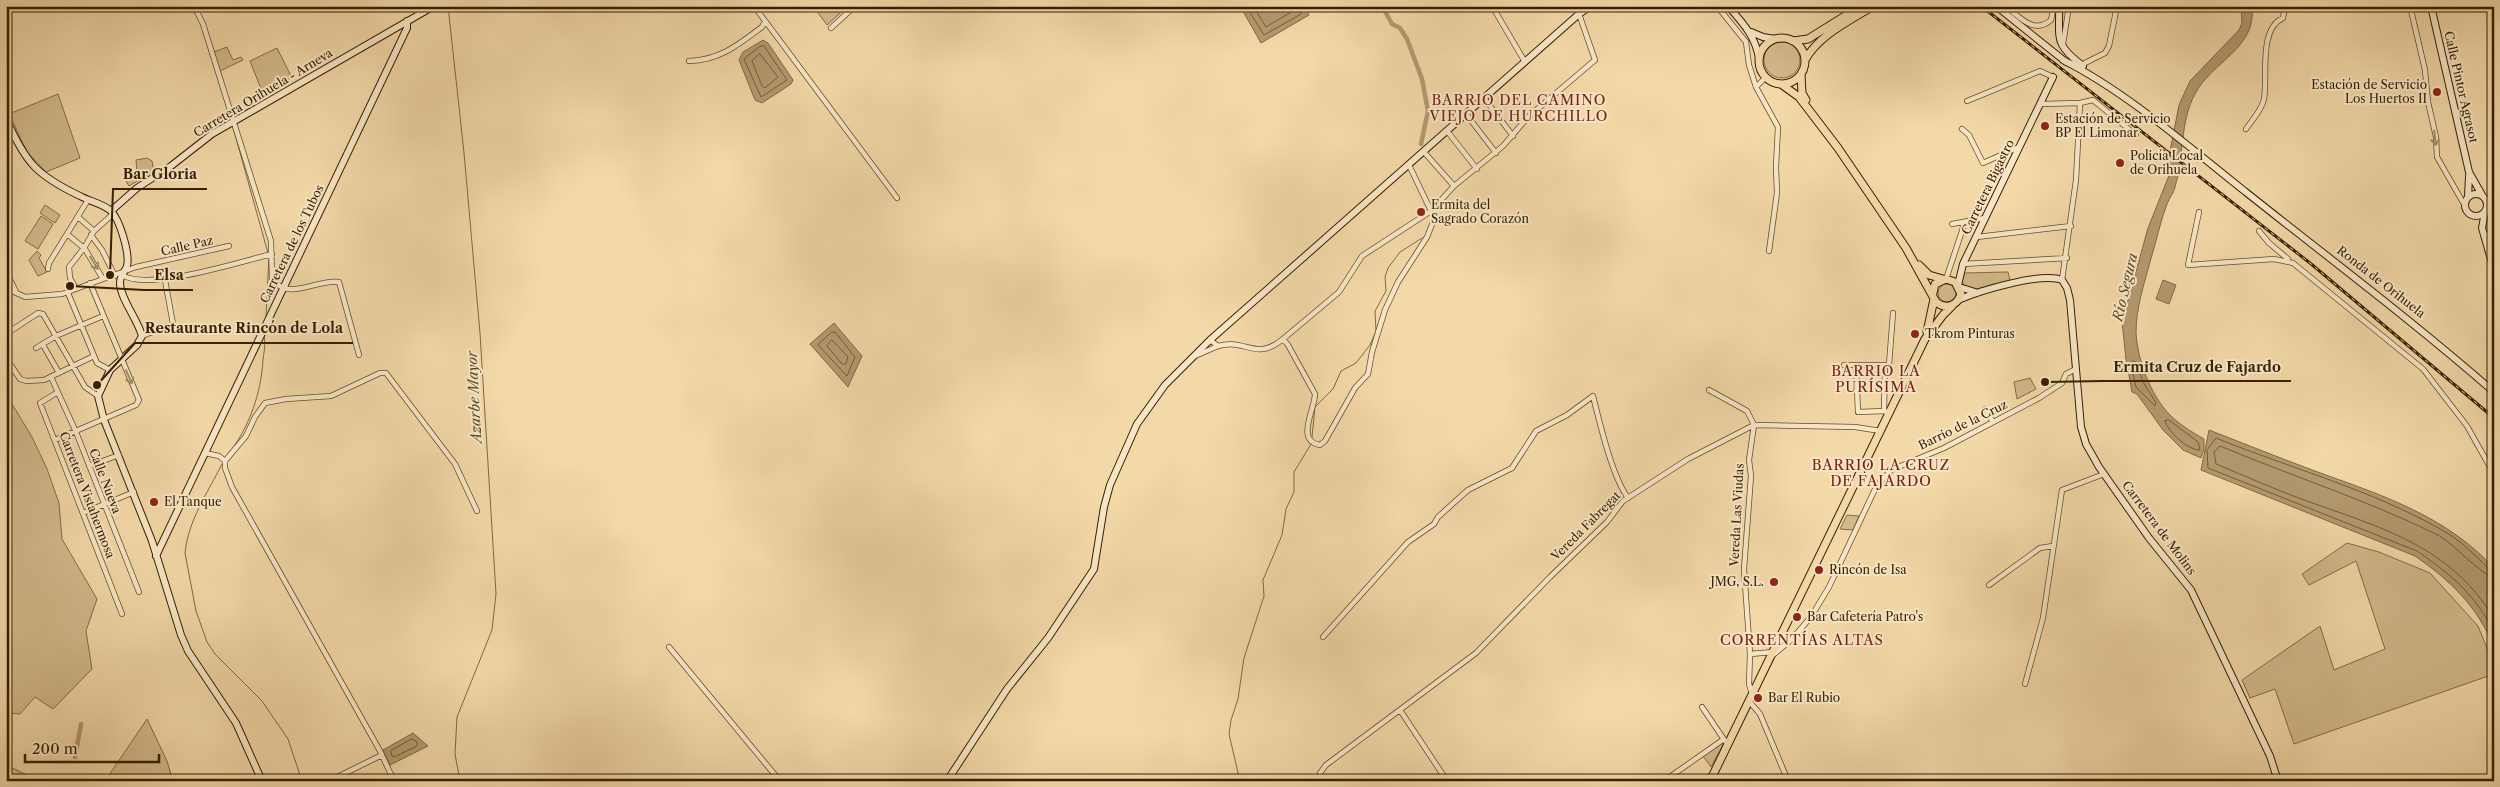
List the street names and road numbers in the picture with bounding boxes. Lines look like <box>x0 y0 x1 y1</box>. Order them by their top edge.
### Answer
street label: Calle Pintor Agrasot <box>2441 30 2482 145</box>
street label: Carretera Orihuela - Arneva <box>191 45 336 140</box>
street label: Carretera Bigastro <box>1958 137 2017 237</box>
street label: Carretera de los Tubos <box>256 182 327 305</box>
street label: Calle Paz <box>159 232 214 259</box>
street label: Ronda de Orihuela <box>2334 243 2429 321</box>
street label: Barrio de la Cruz <box>1916 397 2010 453</box>
street label: Carretera Vistahermosa <box>56 429 119 561</box>
street label: Calle Nueva <box>86 446 125 516</box>
street label: Vereda Las Viudas <box>1726 463 1747 568</box>
street label: Carretera de Molins <box>2119 478 2200 578</box>
street label: Vereda Fabregat <box>1547 487 1624 564</box>

